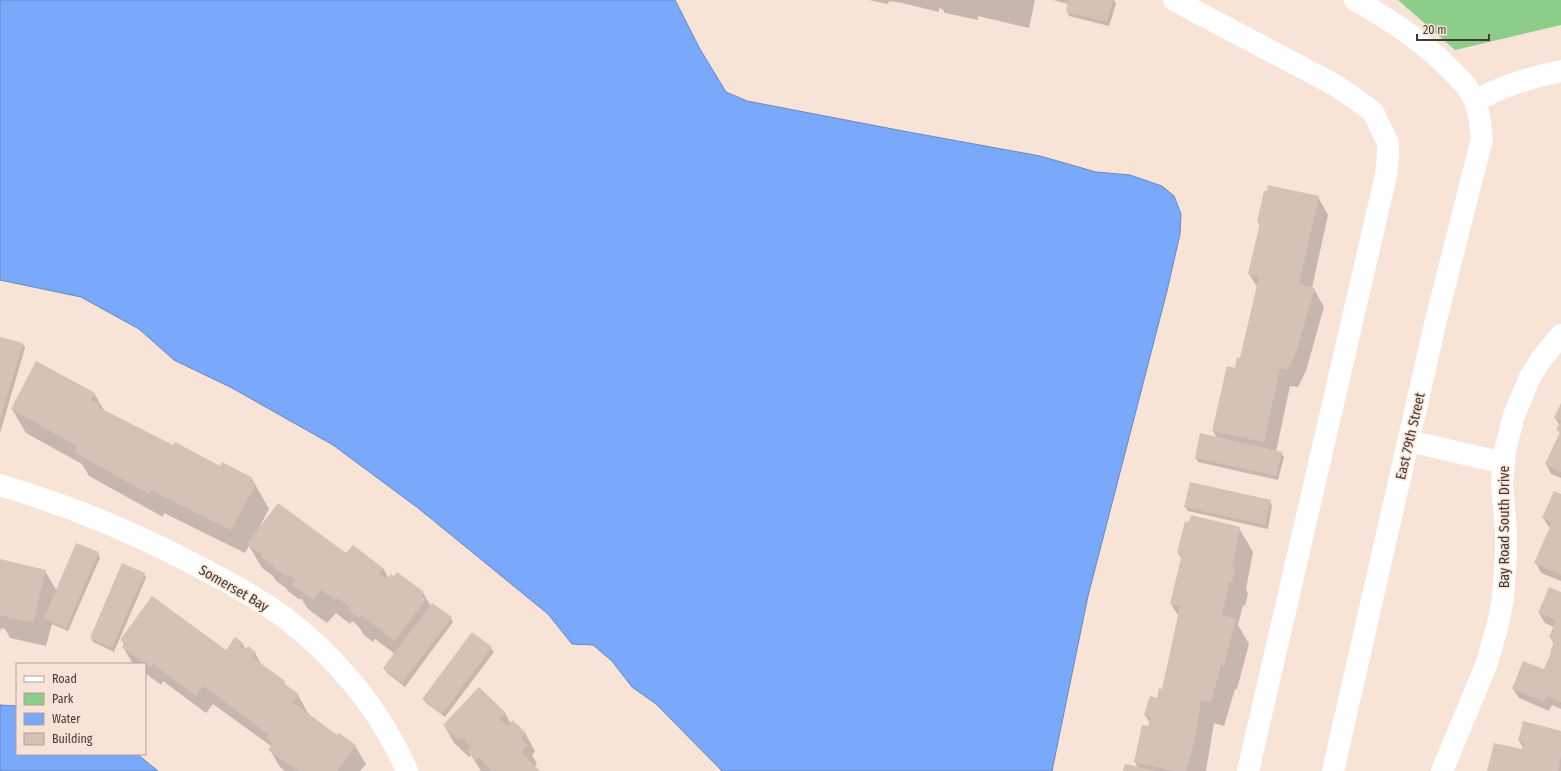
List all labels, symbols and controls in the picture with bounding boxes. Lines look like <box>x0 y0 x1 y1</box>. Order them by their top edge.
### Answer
scale bar <box>1417 16 1489 42</box>
text: 20 m <box>1423 23 1447 37</box>
street label: East 79th Street <box>1392 390 1429 481</box>
street label: Bay Road South Drive <box>1496 466 1513 588</box>
street label: Somerset Bay <box>196 562 272 616</box>
legend <box>16 663 146 755</box>
text: Road <box>52 672 77 686</box>
text: Park <box>52 692 74 706</box>
text: Water <box>52 712 81 726</box>
text: Building <box>52 732 93 746</box>

